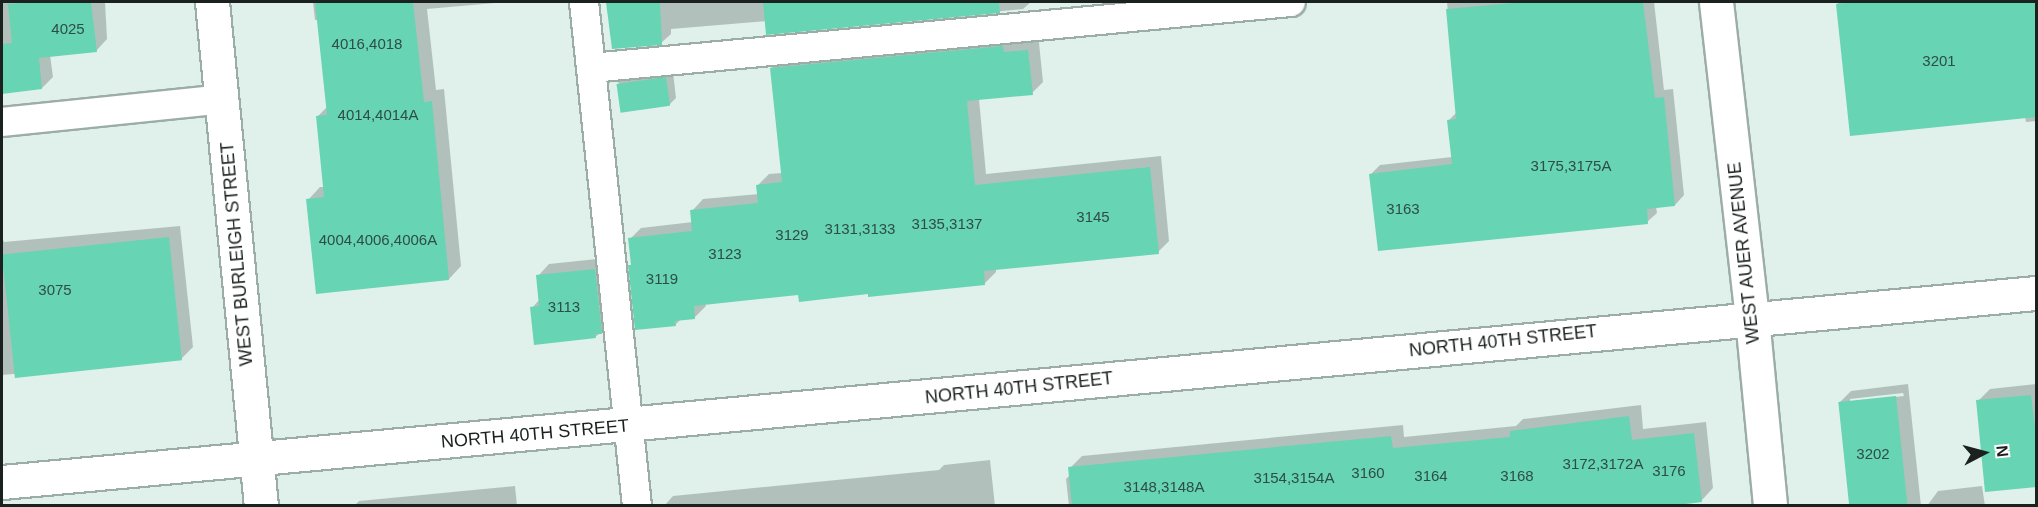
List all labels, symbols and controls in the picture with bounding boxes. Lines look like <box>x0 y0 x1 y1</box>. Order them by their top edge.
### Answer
house number: 4025 <box>51 20 85 38</box>
house number: 4016,4018 <box>332 35 402 53</box>
house number: 3201 <box>1922 52 1956 70</box>
house number: 4014,4014A <box>338 106 418 124</box>
street label: WEST BURLEIGH STREET <box>216 141 258 367</box>
house number: 3175,3175A <box>1531 157 1611 175</box>
street label: WEST AUER AVENUE <box>1724 160 1764 346</box>
house number: 3163 <box>1386 200 1420 218</box>
house number: 3145 <box>1076 208 1110 226</box>
house number: 3135,3137 <box>912 215 982 233</box>
house number: 3131,3133 <box>825 220 895 238</box>
house number: 3129 <box>775 226 809 244</box>
house number: 4004,4006,4006A <box>319 231 437 249</box>
house number: 3123 <box>708 245 742 263</box>
house number: 3119 <box>646 270 678 288</box>
house number: 3075 <box>38 281 72 299</box>
house number: 3113 <box>548 298 580 316</box>
street label: NORTH 40TH STREET <box>1408 320 1598 362</box>
street label: NORTH 40TH STREET <box>924 367 1114 409</box>
street label: NORTH 40TH STREET <box>440 415 630 453</box>
north arrow <box>1954 423 2014 483</box>
text: N <box>1993 444 2011 458</box>
house number: 3202 <box>1856 445 1890 463</box>
house number: 3172,3172A <box>1563 455 1643 473</box>
house number: 3176 <box>1652 462 1686 480</box>
house number: 3160 <box>1351 464 1385 482</box>
house number: 3164 <box>1414 467 1448 485</box>
house number: 3168 <box>1500 467 1534 485</box>
house number: 3154,3154A <box>1254 469 1334 487</box>
house number: 3148,3148A <box>1124 478 1204 496</box>

